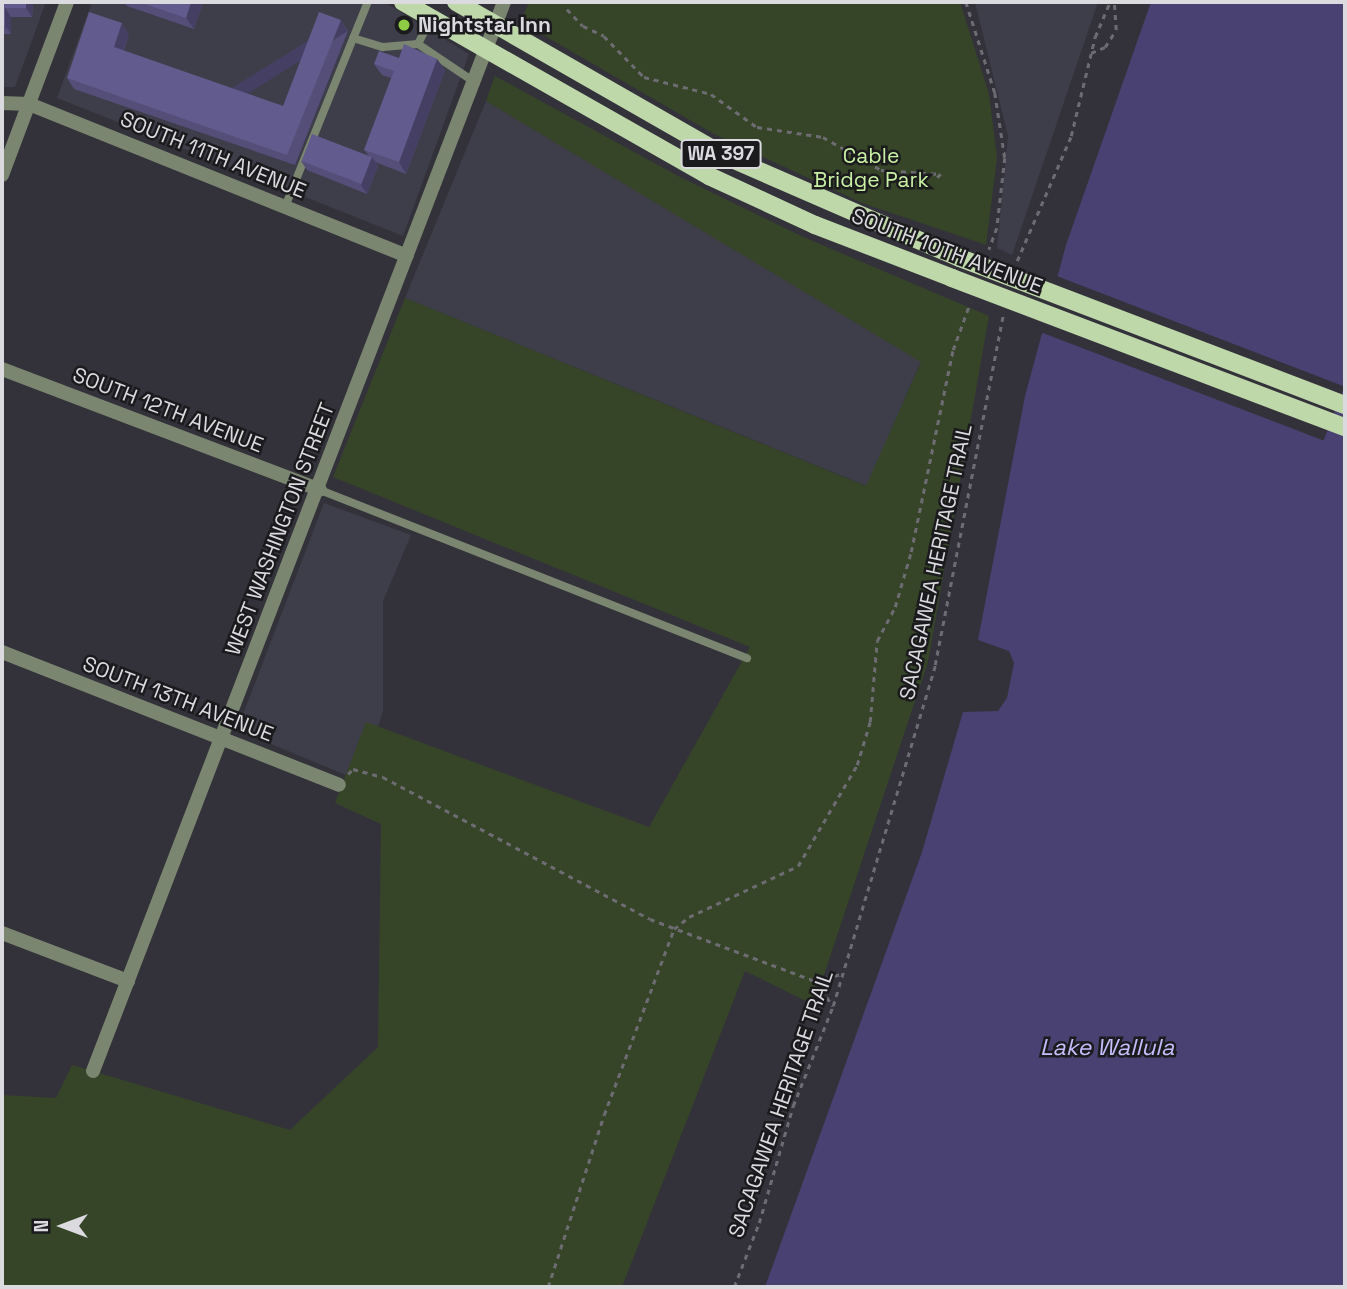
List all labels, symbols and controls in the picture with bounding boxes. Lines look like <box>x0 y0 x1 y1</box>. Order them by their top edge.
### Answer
place label: Nightstar Inn <box>418 12 551 38</box>
marker: Nightstar Inn <box>396 17 412 33</box>
street label: SOUTH 11TH AVENUE <box>116 106 310 204</box>
road number: WA 397 <box>679 138 763 170</box>
park label: Cable Bridge Park <box>813 143 929 193</box>
street label: SOUTH 10TH AVENUE <box>848 203 1046 299</box>
street label: SOUTH 12TH AVENUE <box>69 362 267 458</box>
street label: WEST WASHINGTON STREET <box>220 399 340 659</box>
street label: SACAGAWEA HERITAGE TRAIL <box>894 422 978 702</box>
street label: SOUTH 13TH AVENUE <box>79 651 277 747</box>
street label: SACAGAWEA HERITAGE TRAIL <box>723 967 839 1241</box>
water label: Lake Wallula <box>1040 1033 1174 1061</box>
north arrow <box>28 1191 98 1261</box>
text: N <box>29 1220 54 1232</box>

